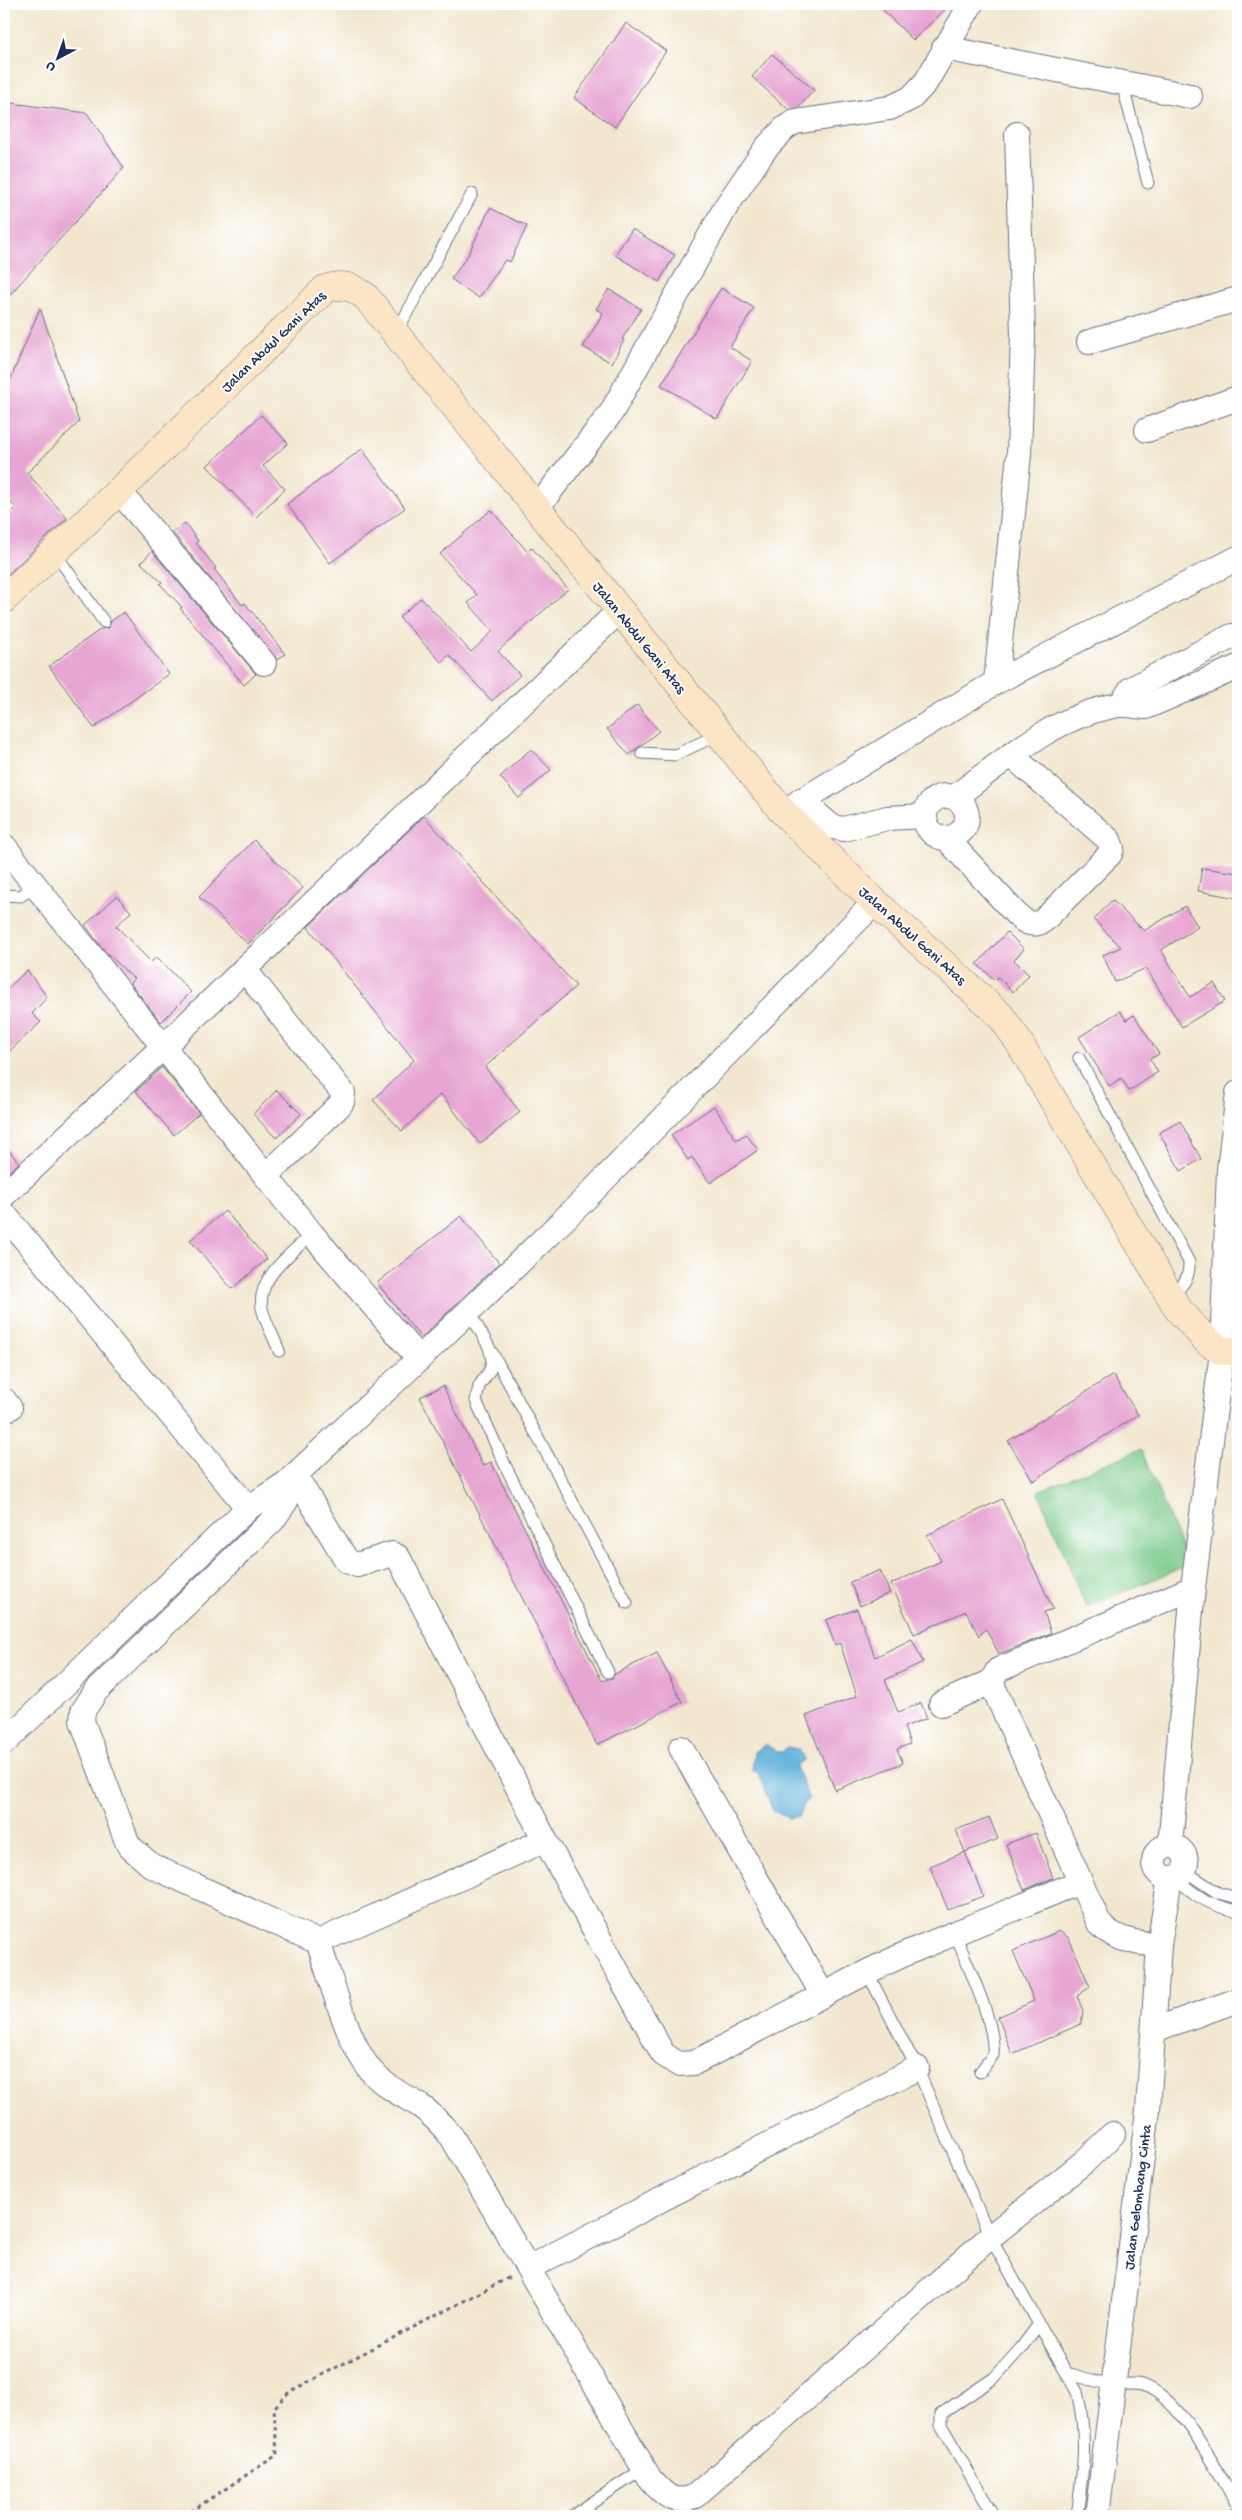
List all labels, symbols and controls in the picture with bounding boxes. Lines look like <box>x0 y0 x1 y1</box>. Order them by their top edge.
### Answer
north arrow <box>32 32 82 82</box>
text: U <box>42 57 60 75</box>
street label: Jalan Abdul Gani Atas <box>218 288 331 397</box>
street label: Jalan Abdul Gani Atas <box>588 579 689 698</box>
street label: Jalan Abdul Gani Atas <box>854 883 970 990</box>
street label: Jalan Gelombang Cinta <box>1121 2123 1157 2271</box>

